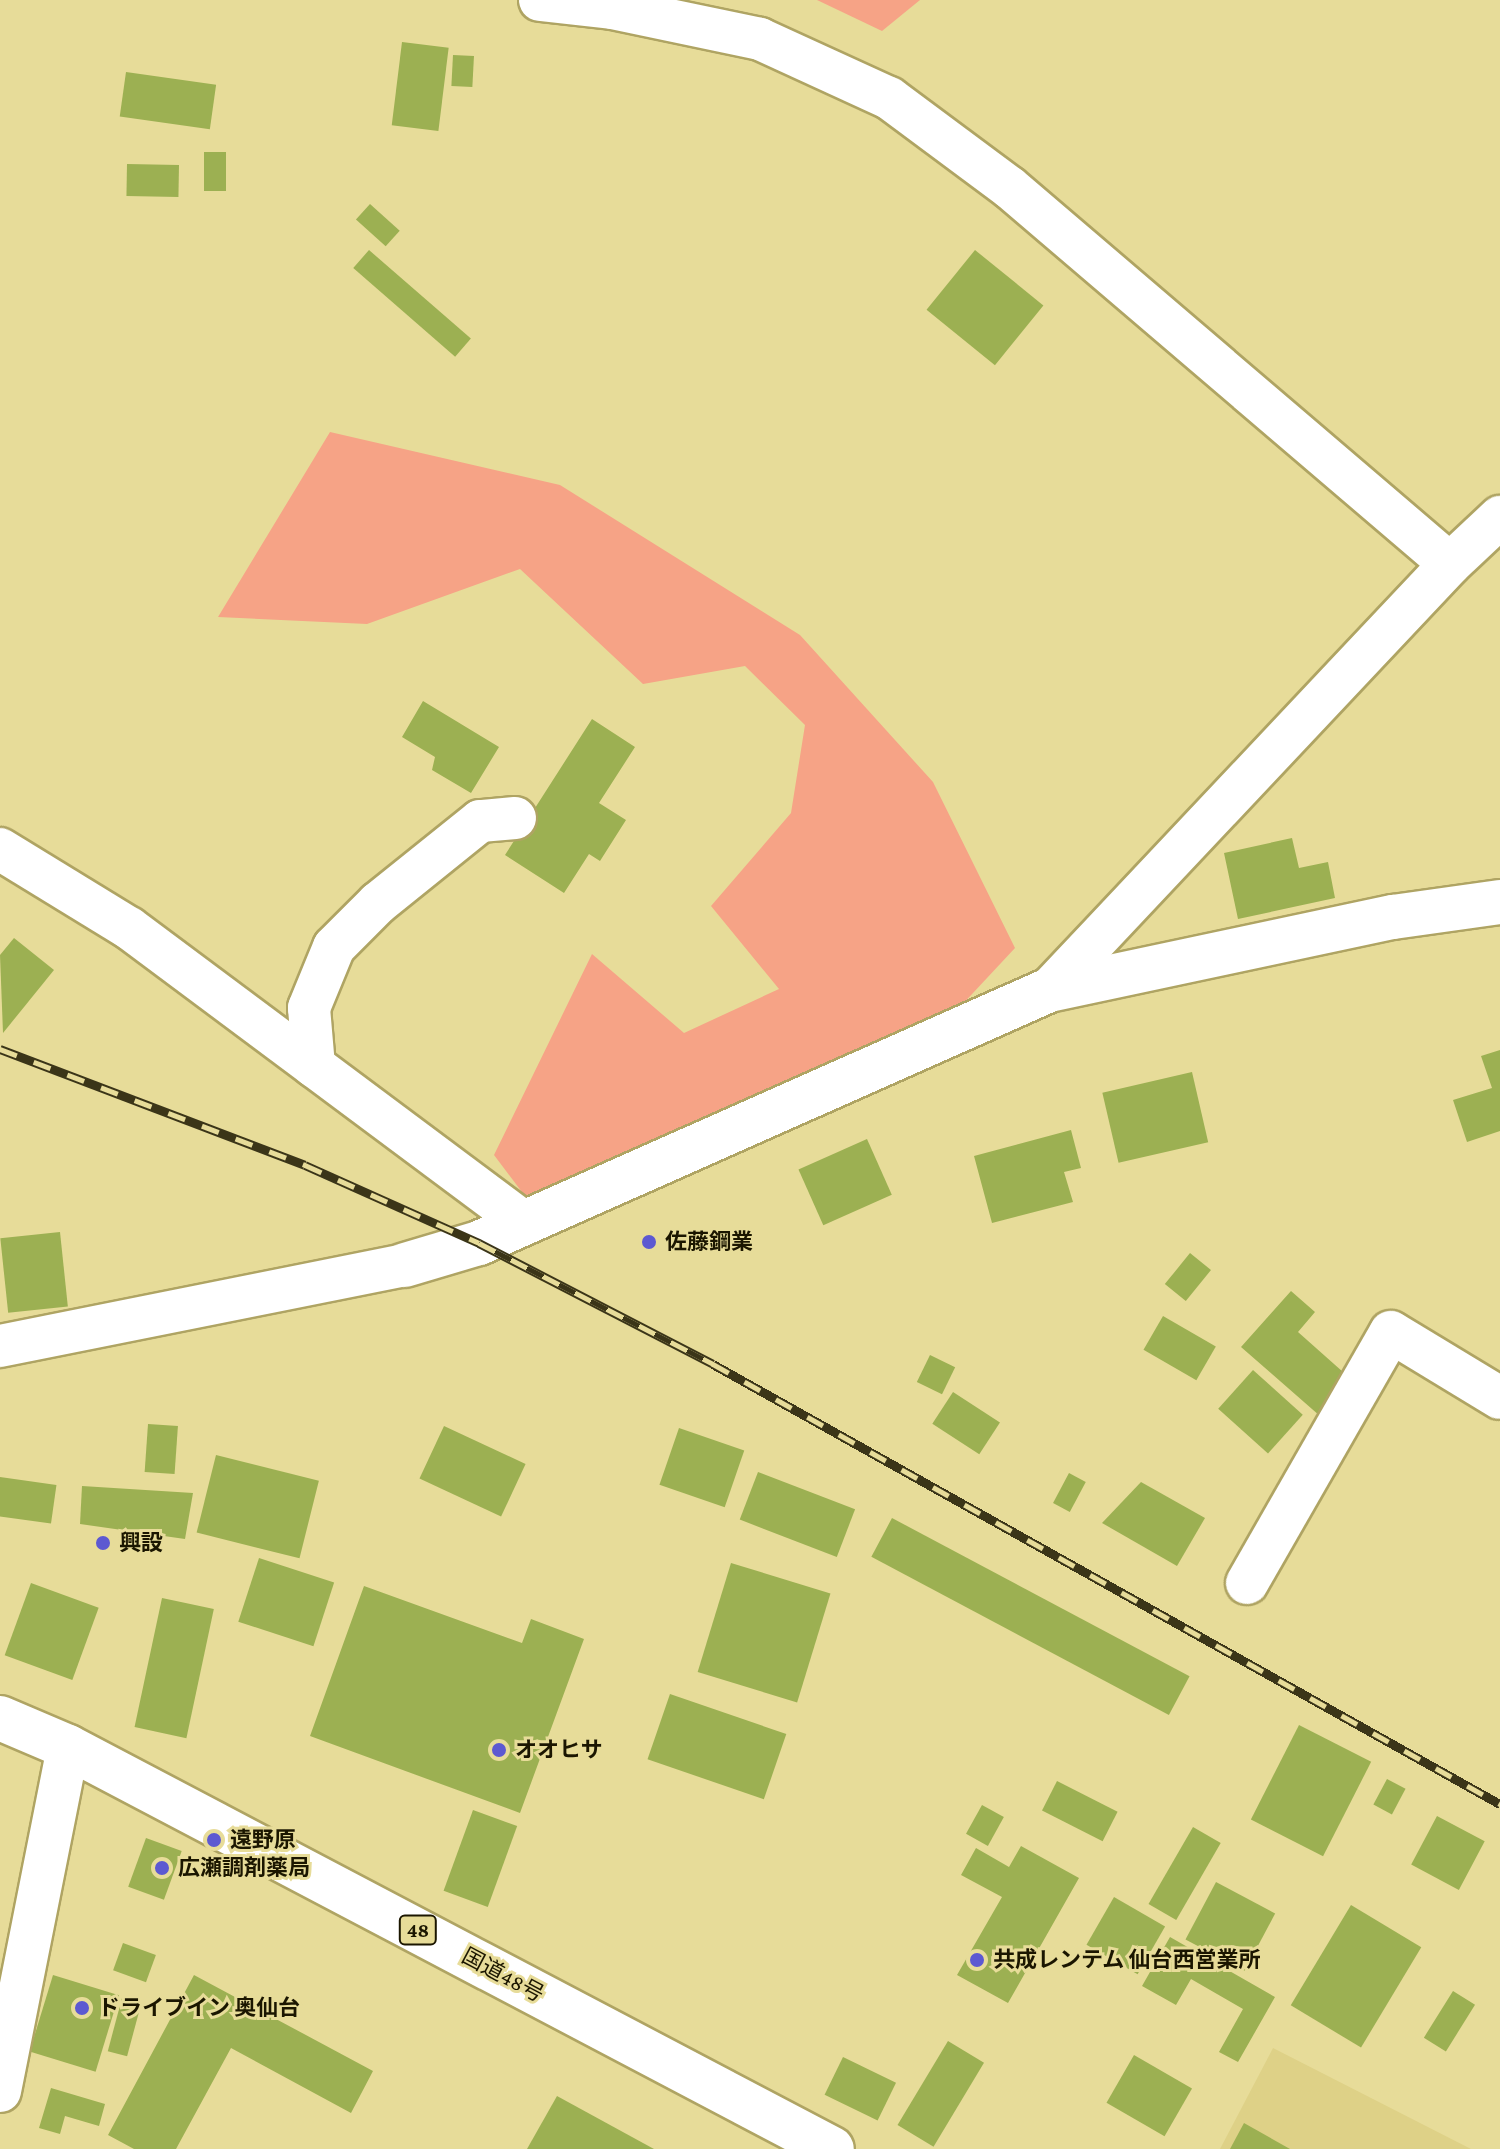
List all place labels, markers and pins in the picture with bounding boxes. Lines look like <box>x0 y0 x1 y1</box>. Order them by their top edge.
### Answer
place label: 佐藤鋼業 <box>665 1229 753 1255</box>
marker: 佐藤鋼業 <box>640 1233 658 1251</box>
place label: 興設 <box>119 1530 163 1556</box>
marker: 興設 <box>94 1534 112 1552</box>
place label: オオヒサ <box>515 1737 603 1763</box>
marker: オオヒサ <box>490 1741 508 1759</box>
place label: 遠野原 <box>230 1827 296 1853</box>
marker: 遠野原 <box>205 1831 223 1849</box>
place label: 広瀬調剤薬局 <box>178 1855 310 1881</box>
marker: 広瀬調剤薬局 <box>153 1859 171 1877</box>
place label: 共成レンテム 仙台西営業所 <box>993 1947 1261 1973</box>
marker: 共成レンテム 仙台西営業所 <box>968 1951 986 1969</box>
place label: ドライブイン 奥仙台 <box>98 1995 300 2021</box>
marker: ドライブイン 奥仙台 <box>73 1999 91 2017</box>

